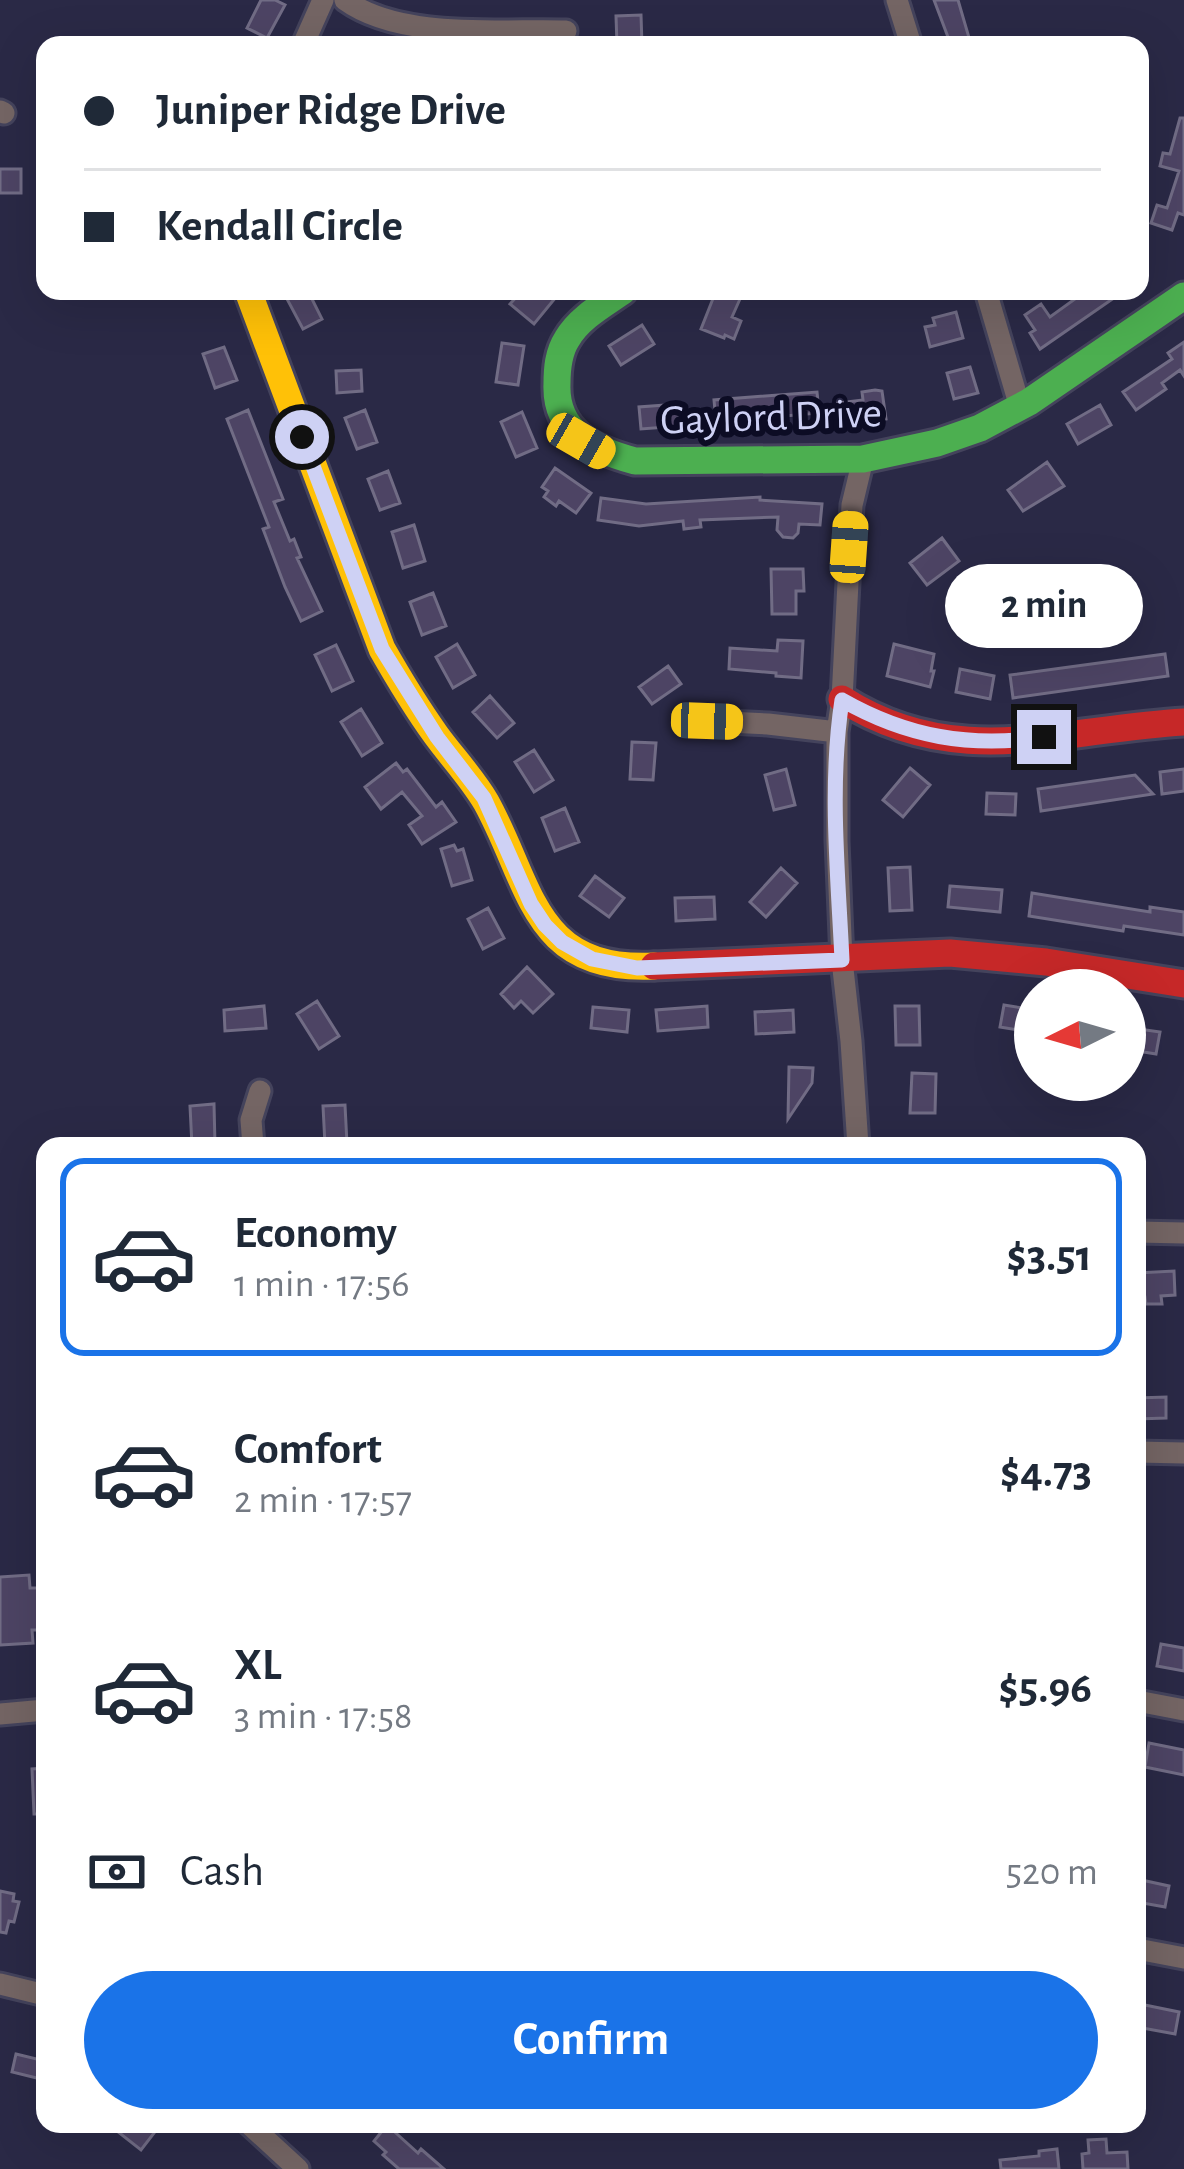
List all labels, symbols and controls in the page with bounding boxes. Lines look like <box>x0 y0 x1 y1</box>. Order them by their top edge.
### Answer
text: Juniper Ridge Drive <box>156 88 506 133</box>
text: Kendall Circle <box>156 204 403 249</box>
street label: Gaylord Drive <box>660 392 883 442</box>
car <box>541 407 621 475</box>
route start <box>275 410 329 464</box>
car <box>829 510 869 584</box>
callout: 2 min <box>945 563 1143 647</box>
text: 2 min <box>1001 586 1087 625</box>
car <box>670 702 744 740</box>
route end <box>1017 710 1071 764</box>
north arrow <box>1014 969 1146 1101</box>
map controls <box>1014 969 1146 1101</box>
icon: car <box>90 1203 198 1311</box>
text: Economy <box>234 1211 397 1256</box>
text: $3.51 <box>1006 1234 1092 1279</box>
text: 1 min · 17:56 <box>234 1265 410 1304</box>
icon: car <box>90 1419 198 1527</box>
text: Comfort <box>234 1427 382 1472</box>
text: $4.73 <box>1000 1450 1092 1495</box>
text: 2 min · 17:57 <box>234 1481 412 1520</box>
icon: car <box>90 1635 198 1743</box>
text: XL <box>234 1643 282 1688</box>
text: $5.96 <box>999 1666 1092 1711</box>
text: 3 min · 17:58 <box>234 1697 412 1736</box>
icon: cash <box>84 1839 150 1905</box>
text: Cash <box>180 1849 264 1894</box>
text: 520 m <box>1006 1853 1098 1892</box>
button: Confirm <box>84 1971 1098 2109</box>

